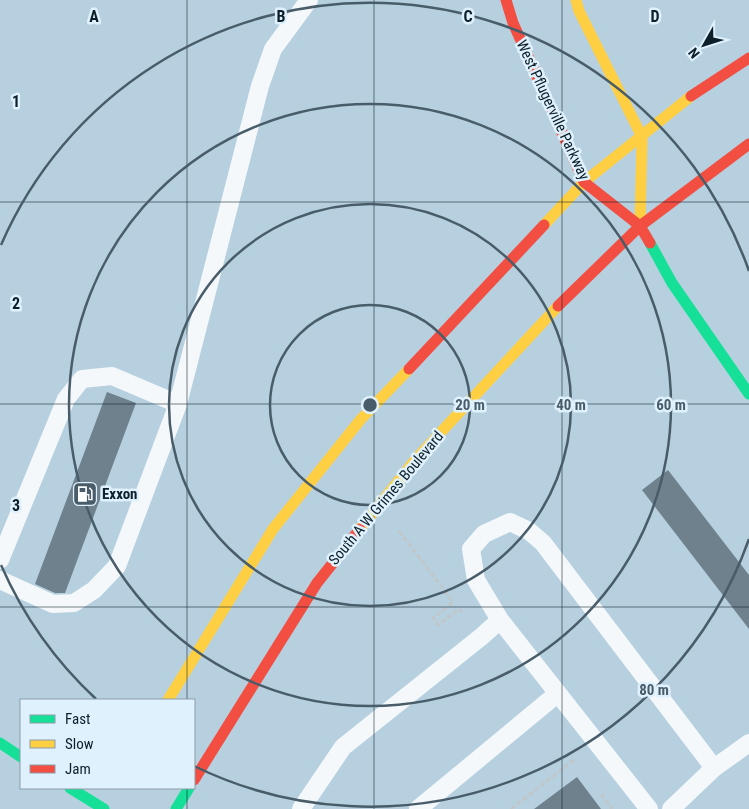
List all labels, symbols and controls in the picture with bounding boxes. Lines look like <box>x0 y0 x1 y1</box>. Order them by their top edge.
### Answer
text: A <box>89 7 99 26</box>
text: B <box>277 7 286 26</box>
text: C <box>463 7 473 26</box>
text: D <box>650 7 660 26</box>
north arrow <box>679 20 729 70</box>
street label: West Pflugerville Parkway <box>513 37 593 183</box>
text: N <box>685 45 703 62</box>
text: 1 <box>12 92 20 111</box>
text: 2 <box>12 294 20 313</box>
centre of rings <box>361 396 379 414</box>
text: 20 m <box>455 396 485 414</box>
text: 40 m <box>556 396 586 414</box>
text: 60 m <box>656 396 686 414</box>
street label: South A W Grimes Boulevard <box>325 428 447 568</box>
fuel station icon: Exxon <box>72 481 98 507</box>
place label: Exxon <box>102 485 137 503</box>
text: 3 <box>12 496 20 515</box>
text: 80 m <box>639 681 669 699</box>
legend <box>20 699 195 789</box>
text: Fast <box>65 710 90 728</box>
text: Slow <box>65 735 94 753</box>
text: Jam <box>65 760 91 778</box>

